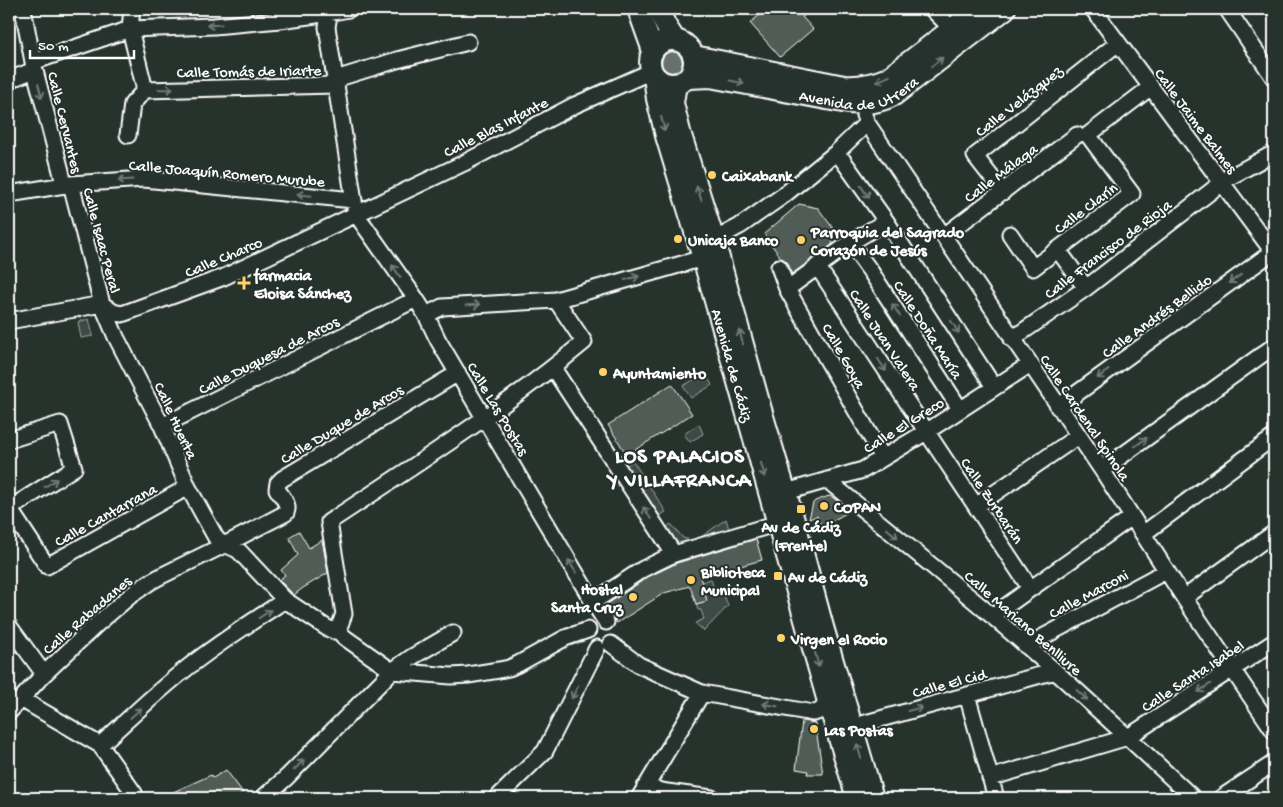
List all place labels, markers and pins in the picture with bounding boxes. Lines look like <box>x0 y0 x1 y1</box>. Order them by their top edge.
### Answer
marker: Caixabank <box>706 169 718 181</box>
place label: Caixabank <box>721 169 794 188</box>
place label: Parroquia del Sagrado Corazón de Jesús <box>810 225 965 262</box>
marker: Unicaja Banco <box>672 233 684 245</box>
place label: Unicaja Banco <box>688 233 779 252</box>
marker: Parroquia del Sagrado Corazón de Jesús <box>795 234 807 246</box>
place label: farmacia Eloisa Sánchez <box>253 267 352 305</box>
marker: farmacia Eloisa Sánchez <box>238 277 250 289</box>
marker: Ayuntamiento <box>597 366 609 378</box>
place label: Ayuntamiento <box>612 366 707 385</box>
marker: COPAN <box>818 500 830 512</box>
place label: COPAN <box>833 500 882 519</box>
marker: Av de Cádiz (Frente) <box>795 503 807 515</box>
place label: Av de Cádiz (Frente) <box>760 520 842 557</box>
place label: Biblioteca Municipal <box>700 565 767 602</box>
marker: Av de Cádiz <box>772 570 784 582</box>
place label: Av de Cádiz <box>787 570 868 589</box>
marker: Biblioteca Municipal <box>685 574 697 586</box>
place label: Hostal Santa Cruz <box>551 582 624 619</box>
marker: Hostal Santa Cruz <box>627 591 639 603</box>
marker: Virgen el Rocio <box>775 632 787 644</box>
place label: Virgen el Rocio <box>790 632 888 651</box>
marker: Las Postas <box>808 723 820 735</box>
place label: Las Postas <box>824 723 894 742</box>

